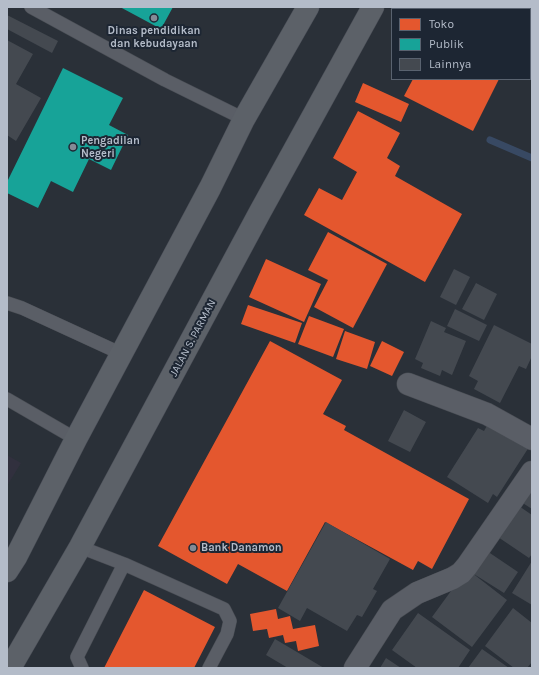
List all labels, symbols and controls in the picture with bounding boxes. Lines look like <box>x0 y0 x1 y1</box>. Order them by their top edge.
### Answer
legend <box>391 8 531 80</box>
marker: Dinas pendidikan dan kebudayaan <box>149 13 159 23</box>
text: Toko <box>429 17 454 31</box>
place label: Dinas pendidikan dan kebudayaan <box>108 24 200 50</box>
text: Publik <box>429 37 464 51</box>
text: Lainnya <box>429 57 471 71</box>
place label: Pengadilan Negeri <box>81 134 140 160</box>
marker: Pengadilan Negeri <box>68 142 78 152</box>
street label: JALAN S. PARMAN <box>167 297 219 379</box>
place label: Bank Danamon <box>201 541 281 555</box>
marker: Bank Danamon <box>188 543 198 553</box>

